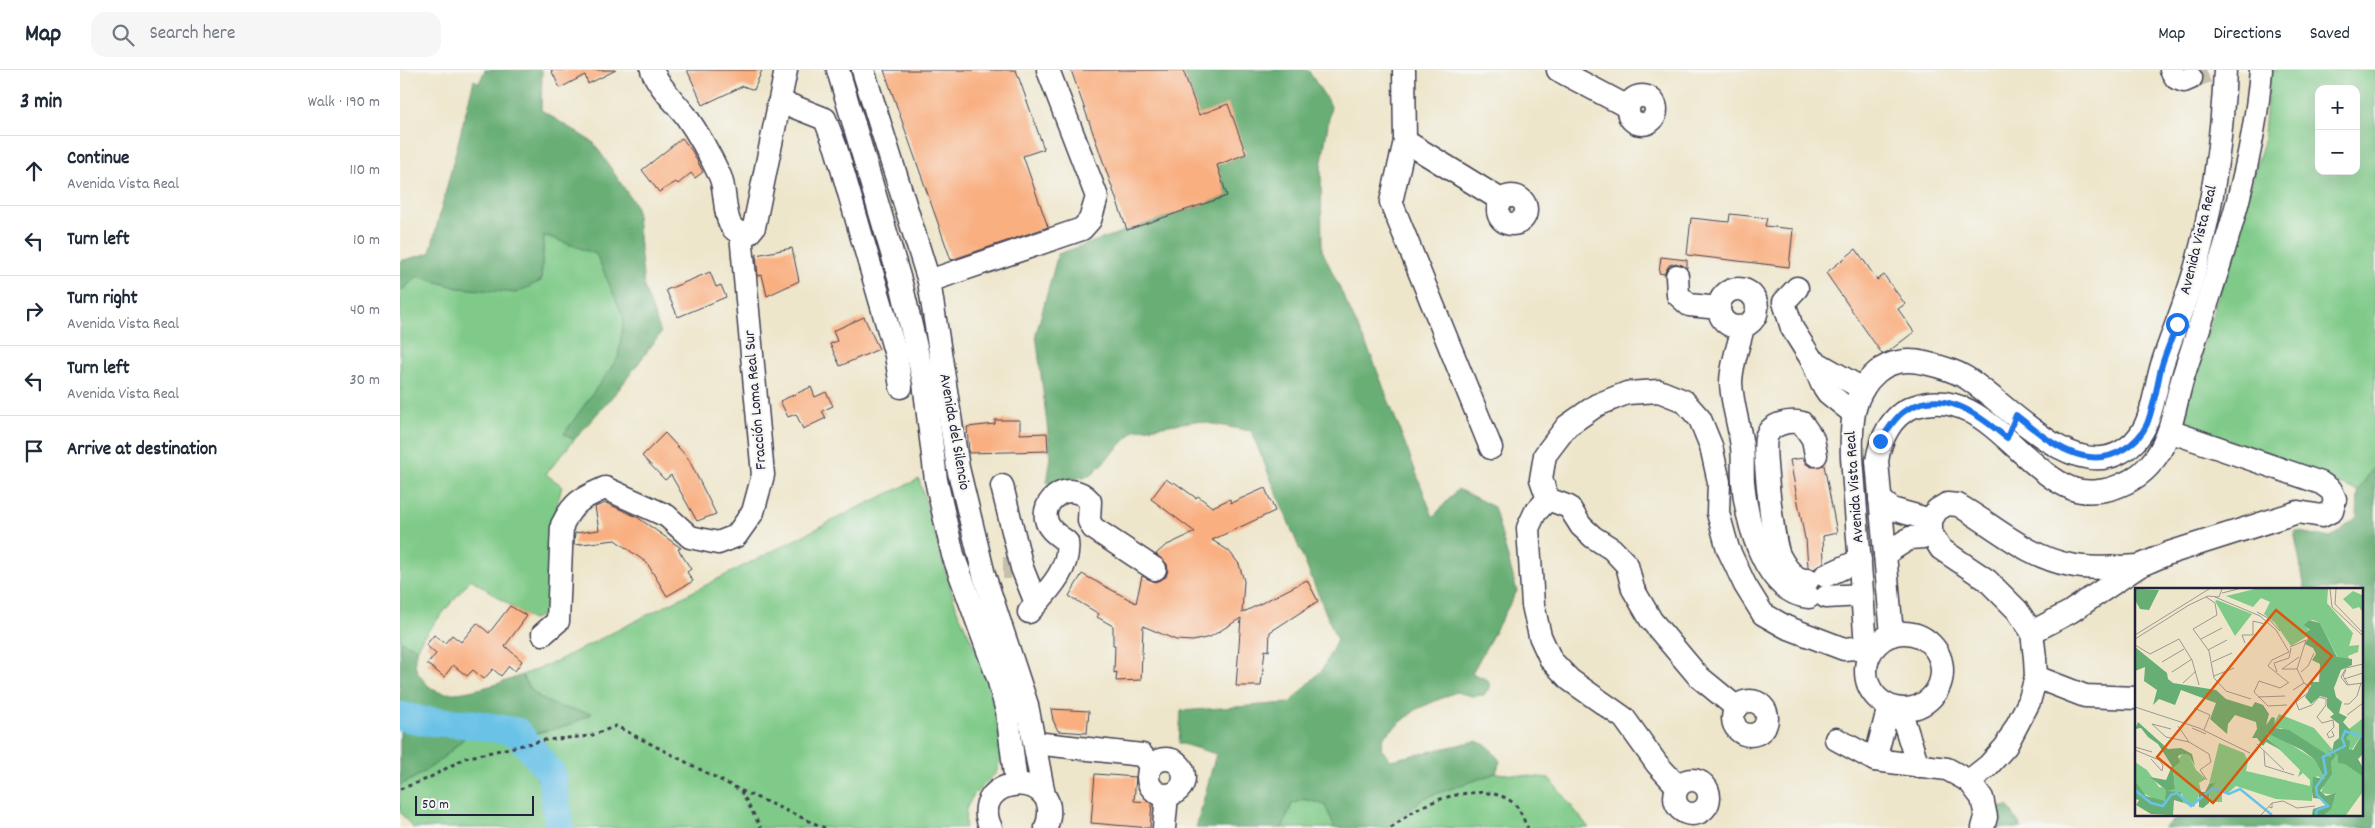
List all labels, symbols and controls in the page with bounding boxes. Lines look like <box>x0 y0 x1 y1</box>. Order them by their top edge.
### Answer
search box <box>91 12 441 57</box>
text: Map <box>25 18 61 52</box>
icon: search <box>109 21 137 49</box>
text: Search here <box>149 21 235 48</box>
text: Map <box>2158 22 2185 47</box>
text: Directions <box>2213 22 2282 47</box>
text: Saved <box>2310 22 2350 47</box>
map controls <box>2315 85 2360 175</box>
button: + <box>2315 85 2360 130</box>
text: 3 min <box>20 88 62 118</box>
text: Walk · 190 m <box>308 91 380 114</box>
button: − <box>2315 130 2360 175</box>
text: Continue <box>67 146 129 173</box>
icon: ahead <box>20 157 48 185</box>
text: 110 m <box>350 159 380 182</box>
text: Avenida Vista Real <box>67 173 179 196</box>
street label: Avenida Vista Real <box>2174 183 2224 297</box>
icon: left <box>20 227 48 255</box>
text: Turn left <box>67 227 130 254</box>
text: 10 m <box>353 229 380 252</box>
text: Turn right <box>67 286 138 313</box>
icon: right <box>20 297 48 325</box>
text: 40 m <box>350 299 380 322</box>
text: Avenida Vista Real <box>67 313 179 336</box>
route start <box>2166 313 2189 336</box>
street label: Fracción Loma Real Sur <box>738 329 774 471</box>
text: Turn left <box>67 356 130 383</box>
icon: left <box>20 367 48 395</box>
text: 30 m <box>350 369 380 392</box>
street label: Avenida del Silencio <box>932 372 976 492</box>
text: Avenida Vista Real <box>67 383 179 406</box>
street label: Avenida Vista Real <box>1840 430 1870 544</box>
route end <box>1869 430 1892 453</box>
icon: arrive <box>20 437 48 465</box>
text: Arrive at destination <box>67 437 217 464</box>
inset map <box>2135 588 2362 816</box>
scale bar <box>415 793 534 816</box>
text: 50 m <box>422 795 449 815</box>

